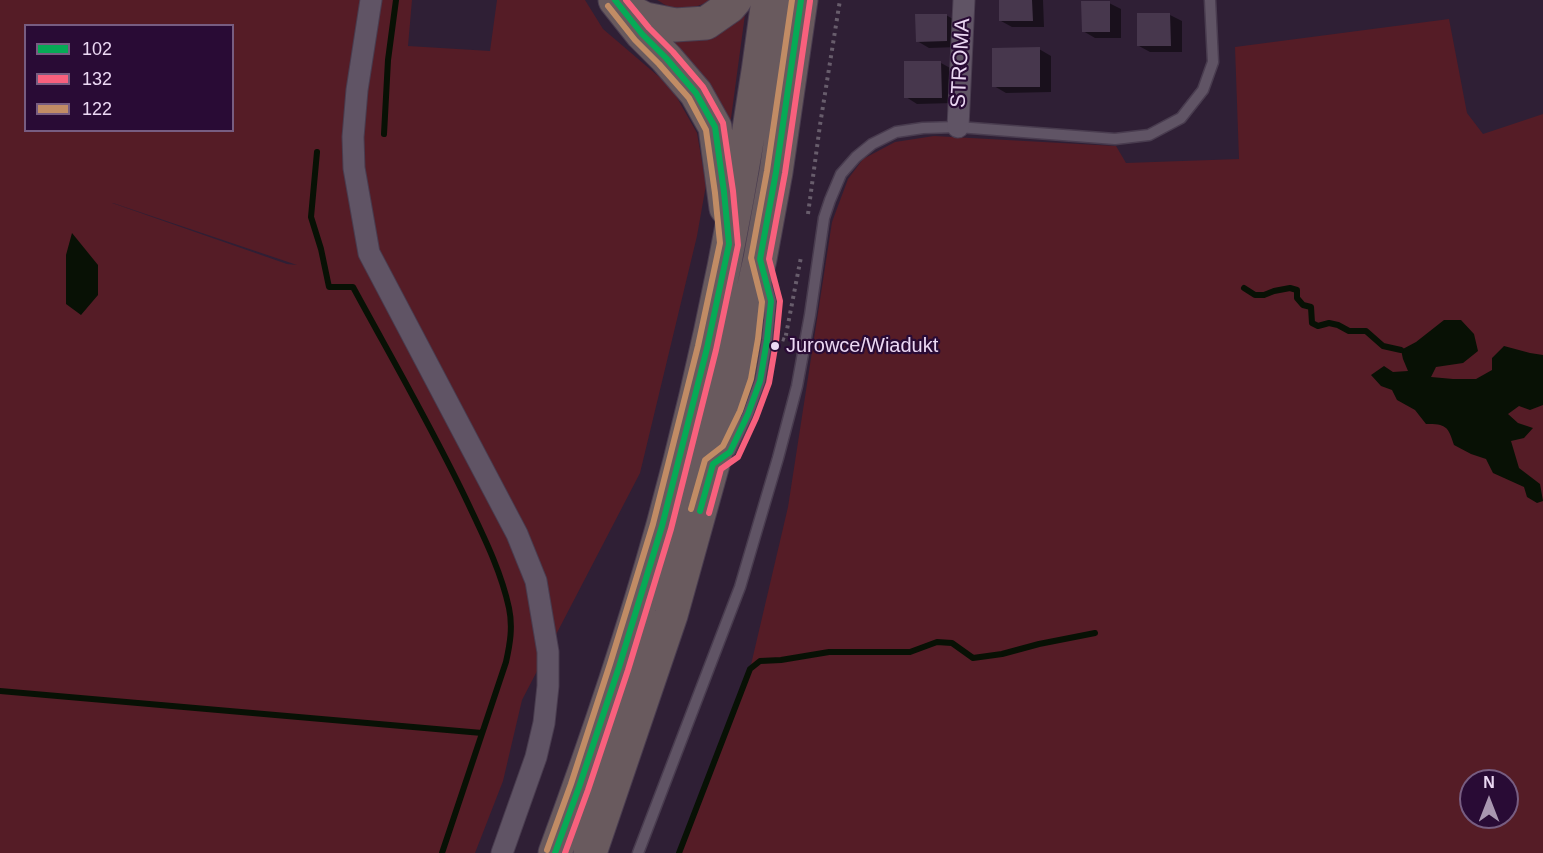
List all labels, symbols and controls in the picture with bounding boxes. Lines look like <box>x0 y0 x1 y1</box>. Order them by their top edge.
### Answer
street label: STROMA <box>946 17 976 109</box>
legend <box>24 24 234 132</box>
text: 102 <box>82 39 112 59</box>
text: 132 <box>82 69 112 89</box>
text: 122 <box>82 99 112 119</box>
place label: Jurowce/Wiadukt <box>786 334 938 358</box>
marker: Jurowce/Wiadukt <box>769 340 781 352</box>
north arrow <box>1459 769 1519 829</box>
text: N <box>1483 774 1495 791</box>

